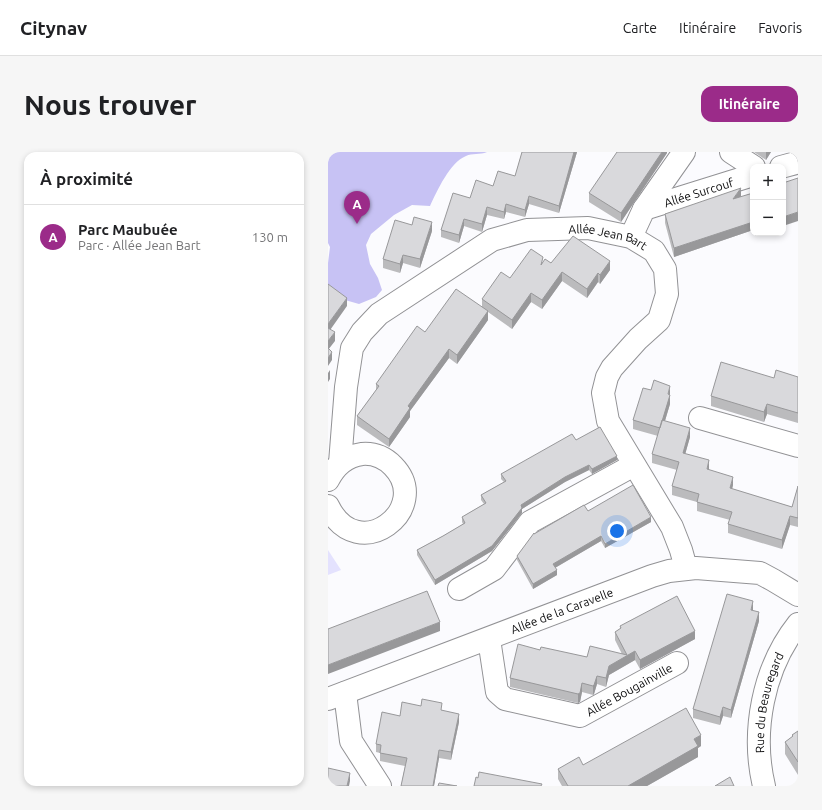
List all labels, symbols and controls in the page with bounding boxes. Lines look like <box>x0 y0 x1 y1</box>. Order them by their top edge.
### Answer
text: Citynav <box>20 17 87 39</box>
text: Carte <box>623 20 657 36</box>
text: Itinéraire <box>679 20 736 36</box>
text: Favoris <box>758 20 802 36</box>
button: Itinéraire <box>701 86 798 122</box>
text: Nous trouver <box>24 89 197 120</box>
map controls <box>750 164 786 236</box>
button: + <box>750 164 786 200</box>
text: À proximité <box>40 169 133 188</box>
street label: Allée Surcouf <box>662 175 735 209</box>
pin: A <box>344 191 370 224</box>
button: − <box>750 200 786 236</box>
text: Parc Maubuée <box>78 221 178 238</box>
street label: Allée Jean Bart <box>568 221 650 252</box>
text: A <box>48 230 58 244</box>
text: 130 m <box>252 230 288 244</box>
text: Parc · Allée Jean Bart <box>78 238 201 252</box>
your location <box>607 521 627 541</box>
street label: Allée de la Caravelle <box>509 585 615 636</box>
street label: Rue du Beauregard <box>752 650 785 753</box>
street label: Allée Bougainville <box>584 660 674 718</box>

